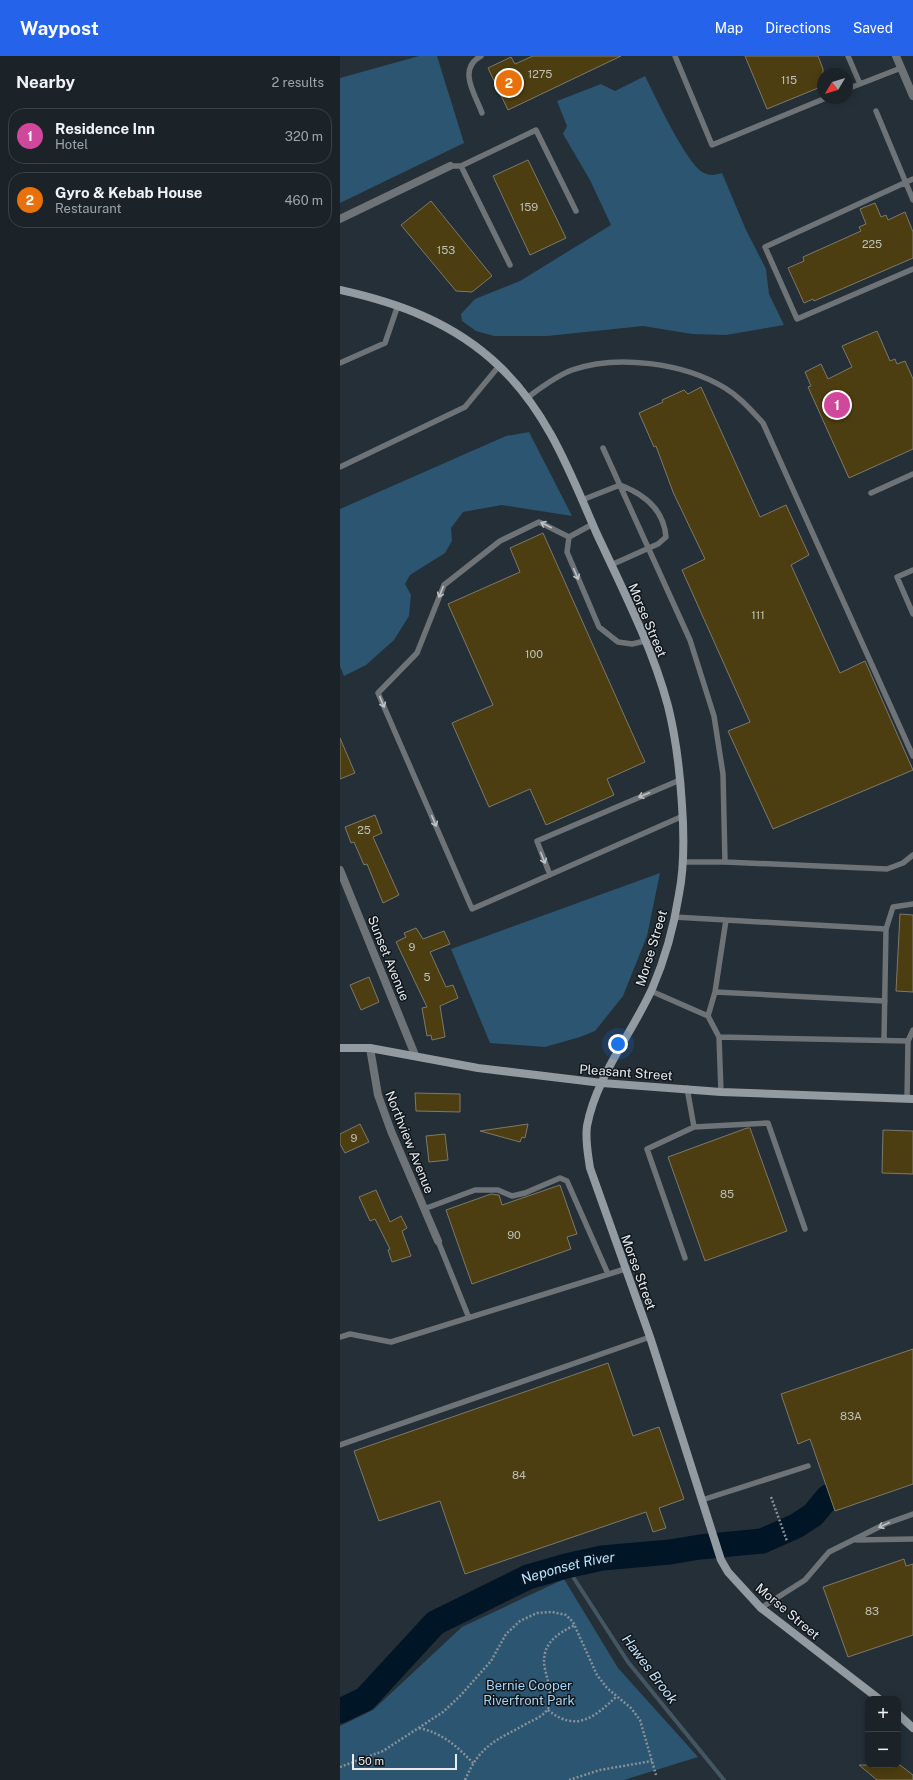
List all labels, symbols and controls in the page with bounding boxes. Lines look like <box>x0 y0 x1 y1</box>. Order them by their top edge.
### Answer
text: Waypost <box>20 17 99 39</box>
text: Map <box>715 20 743 36</box>
text: Directions <box>765 20 831 36</box>
text: Saved <box>853 20 893 36</box>
pin: 2 <box>496 68 522 98</box>
house number: 1275 <box>528 68 552 80</box>
north arrow <box>817 68 853 104</box>
text: Nearby <box>16 72 75 92</box>
house number: 115 <box>781 74 797 86</box>
text: 2 results <box>272 75 324 90</box>
text: Residence Inn <box>55 120 155 137</box>
text: 1 <box>27 129 33 144</box>
text: 320 m <box>285 129 323 144</box>
text: Hotel <box>55 137 88 152</box>
text: Gyro & Kebab House <box>55 184 202 201</box>
text: 2 <box>26 193 34 208</box>
text: 460 m <box>284 193 323 208</box>
text: Restaurant <box>55 201 121 216</box>
house number: 159 <box>520 201 538 213</box>
house number: 225 <box>862 238 882 250</box>
house number: 153 <box>437 244 455 256</box>
pin: 1 <box>824 390 850 420</box>
one-way arrow <box>540 521 552 528</box>
one-way arrow <box>573 567 580 579</box>
street label: Morse Street <box>625 581 670 659</box>
one-way arrow <box>437 586 444 598</box>
house number: 111 <box>751 609 765 621</box>
house number: 100 <box>525 648 543 660</box>
one-way arrow <box>379 695 386 707</box>
one-way arrow <box>639 792 651 799</box>
one-way arrow <box>430 815 438 827</box>
house number: 25 <box>357 824 371 836</box>
one-way arrow <box>540 852 548 864</box>
street label: Morse Street <box>633 908 670 988</box>
street label: Sunset Avenue <box>365 914 412 1003</box>
house number: 9 <box>409 941 416 953</box>
house number: 5 <box>423 971 431 983</box>
your location <box>608 1034 628 1054</box>
street label: Pleasant Street <box>579 1062 673 1083</box>
street label: Northview Avenue <box>382 1089 437 1196</box>
house number: 9 <box>351 1132 358 1144</box>
house number: 85 <box>720 1188 734 1200</box>
house number: 90 <box>507 1229 521 1241</box>
street label: Morse Street <box>618 1233 659 1312</box>
house number: 83A <box>840 1410 862 1422</box>
house number: 84 <box>512 1469 526 1481</box>
one-way arrow <box>878 1522 890 1529</box>
water label: Neponset River <box>518 1549 616 1587</box>
street label: Morse Street <box>753 1580 823 1642</box>
house number: 83 <box>865 1605 879 1617</box>
water label: Hawes Brook <box>619 1631 681 1707</box>
park label: Bernie Cooper Riverfront Park <box>483 1678 575 1708</box>
map controls <box>865 1696 901 1768</box>
button: + <box>865 1696 901 1732</box>
button: − <box>865 1732 901 1768</box>
scale bar <box>352 1752 457 1771</box>
text: 50 m <box>358 1755 384 1767</box>

